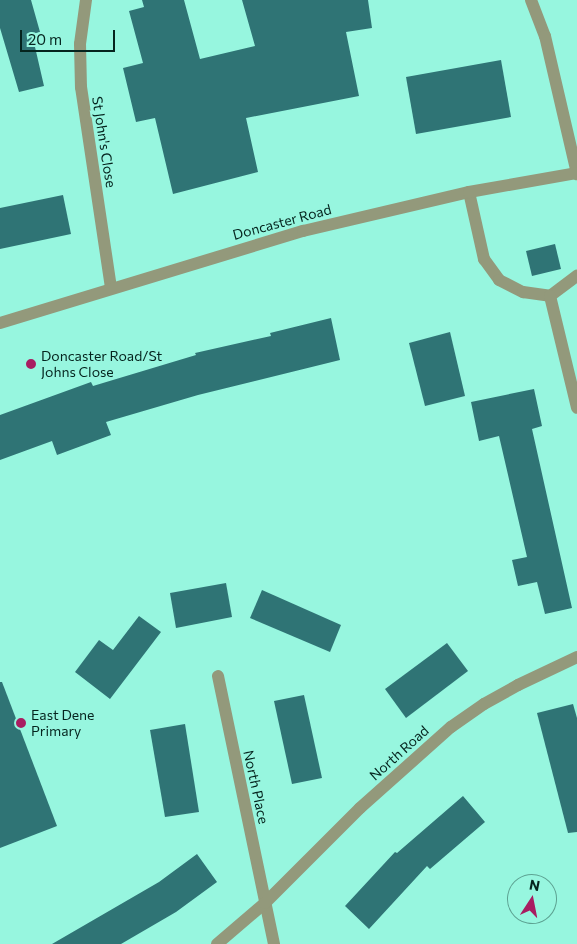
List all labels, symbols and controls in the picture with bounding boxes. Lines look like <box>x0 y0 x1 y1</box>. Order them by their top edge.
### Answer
scale bar <box>22 20 118 52</box>
text: 20 m <box>28 30 62 48</box>
street label: St John's Close <box>89 95 119 189</box>
street label: Doncaster Road <box>231 201 333 243</box>
place label: Doncaster Road/St Johns Close <box>41 348 162 381</box>
marker: Doncaster Road/St Johns Close <box>25 358 37 370</box>
place label: East Dene Primary <box>31 707 94 740</box>
marker: East Dene Primary <box>15 717 27 729</box>
street label: North Road <box>366 722 432 784</box>
street label: North Place <box>240 749 272 825</box>
north arrow <box>507 874 557 924</box>
text: N <box>528 875 542 894</box>

